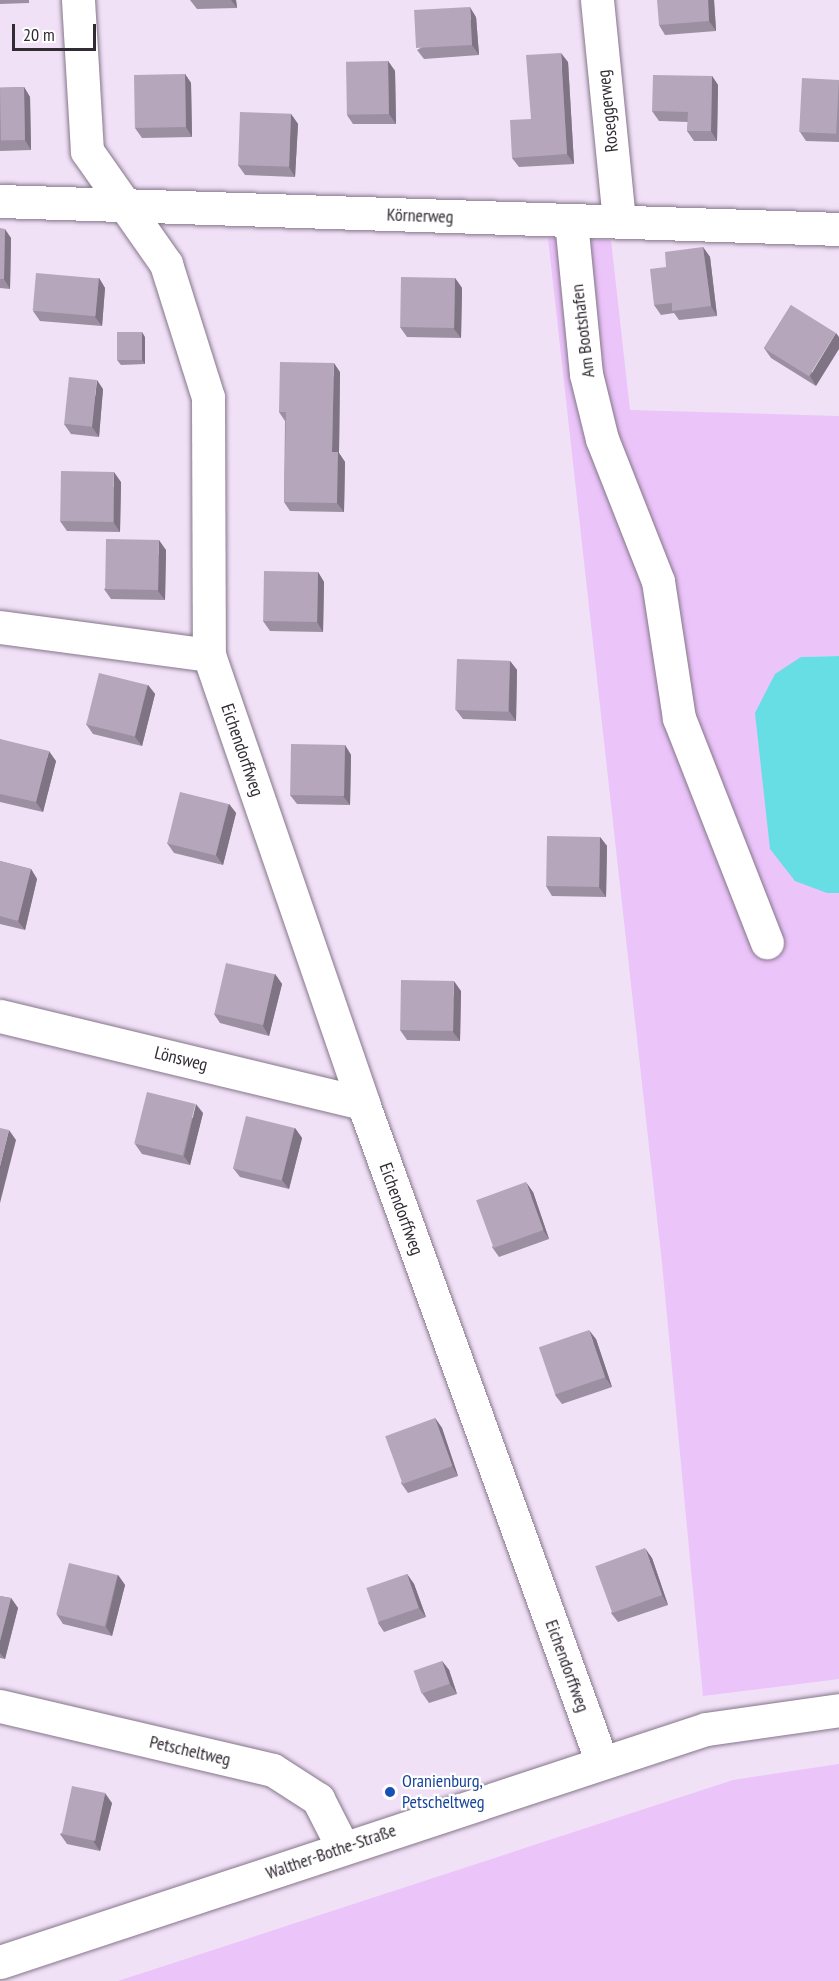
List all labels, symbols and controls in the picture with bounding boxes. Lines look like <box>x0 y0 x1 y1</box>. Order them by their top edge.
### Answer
scale bar <box>15 12 99 50</box>
text: 20 m <box>23 23 55 46</box>
street label: Roseggerweg <box>593 69 623 153</box>
street label: Körnerweg <box>386 204 454 228</box>
street label: Am Bootshafen <box>567 283 599 379</box>
street label: Eichendorffweg <box>216 701 268 799</box>
street label: Lönsweg <box>152 1042 210 1076</box>
street label: Eichendorffweg <box>374 1160 428 1258</box>
street label: Eichendorffweg <box>540 1617 594 1715</box>
street label: Petscheltweg <box>147 1731 233 1771</box>
place label: Oranienburg, Petscheltweg <box>402 1771 484 1814</box>
marker: Oranienburg, Petscheltweg <box>383 1785 397 1799</box>
street label: Walther-Bothe-Straße <box>263 1820 399 1884</box>

